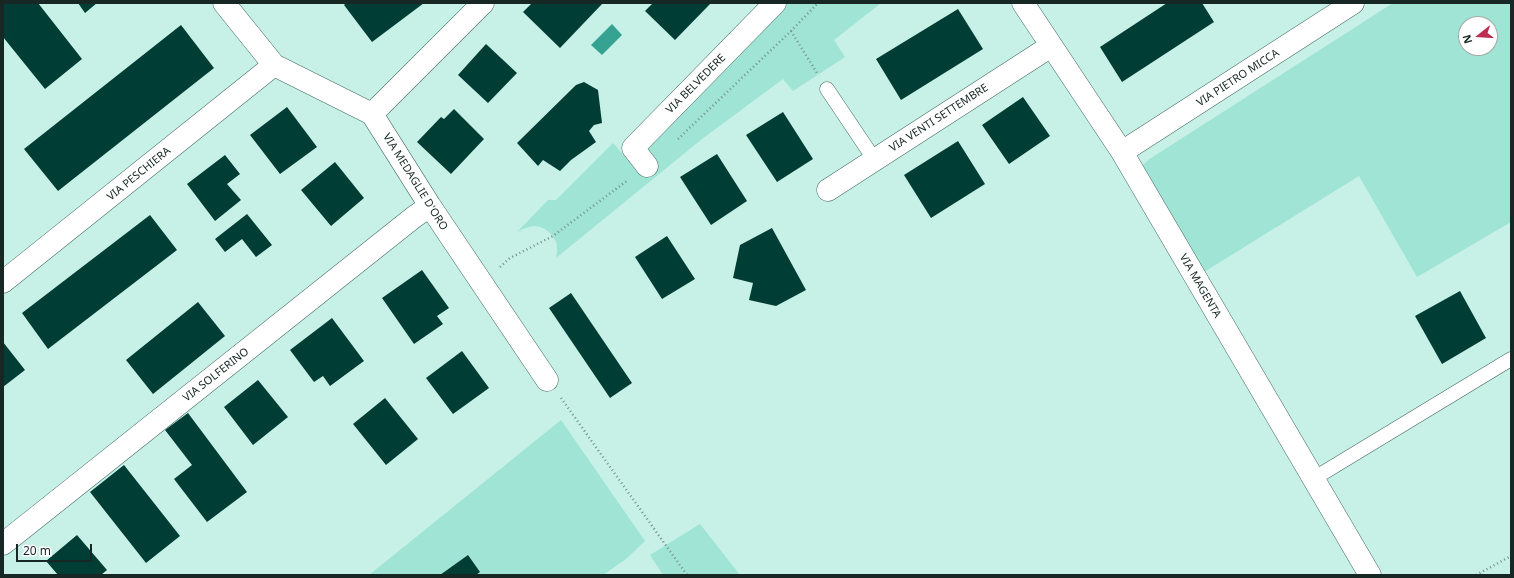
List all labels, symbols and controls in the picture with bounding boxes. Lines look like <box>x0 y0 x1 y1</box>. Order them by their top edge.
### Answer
north arrow <box>1458 16 1498 56</box>
text: N <box>1459 33 1475 46</box>
street label: VIA PIETRO MICCA <box>1194 46 1282 110</box>
street label: VIA BELVEDERE <box>663 51 729 117</box>
street label: VIA VENTI SETTEMBRE <box>887 81 991 155</box>
street label: VIA MEDAGLIE D'ORO <box>380 131 450 233</box>
street label: VIA PESCHIERA <box>105 144 173 204</box>
street label: VIA MAGENTA <box>1176 252 1224 320</box>
street label: VIA SOLFERINO <box>180 345 252 405</box>
scale bar <box>18 536 94 562</box>
text: 20 m <box>23 542 51 559</box>

